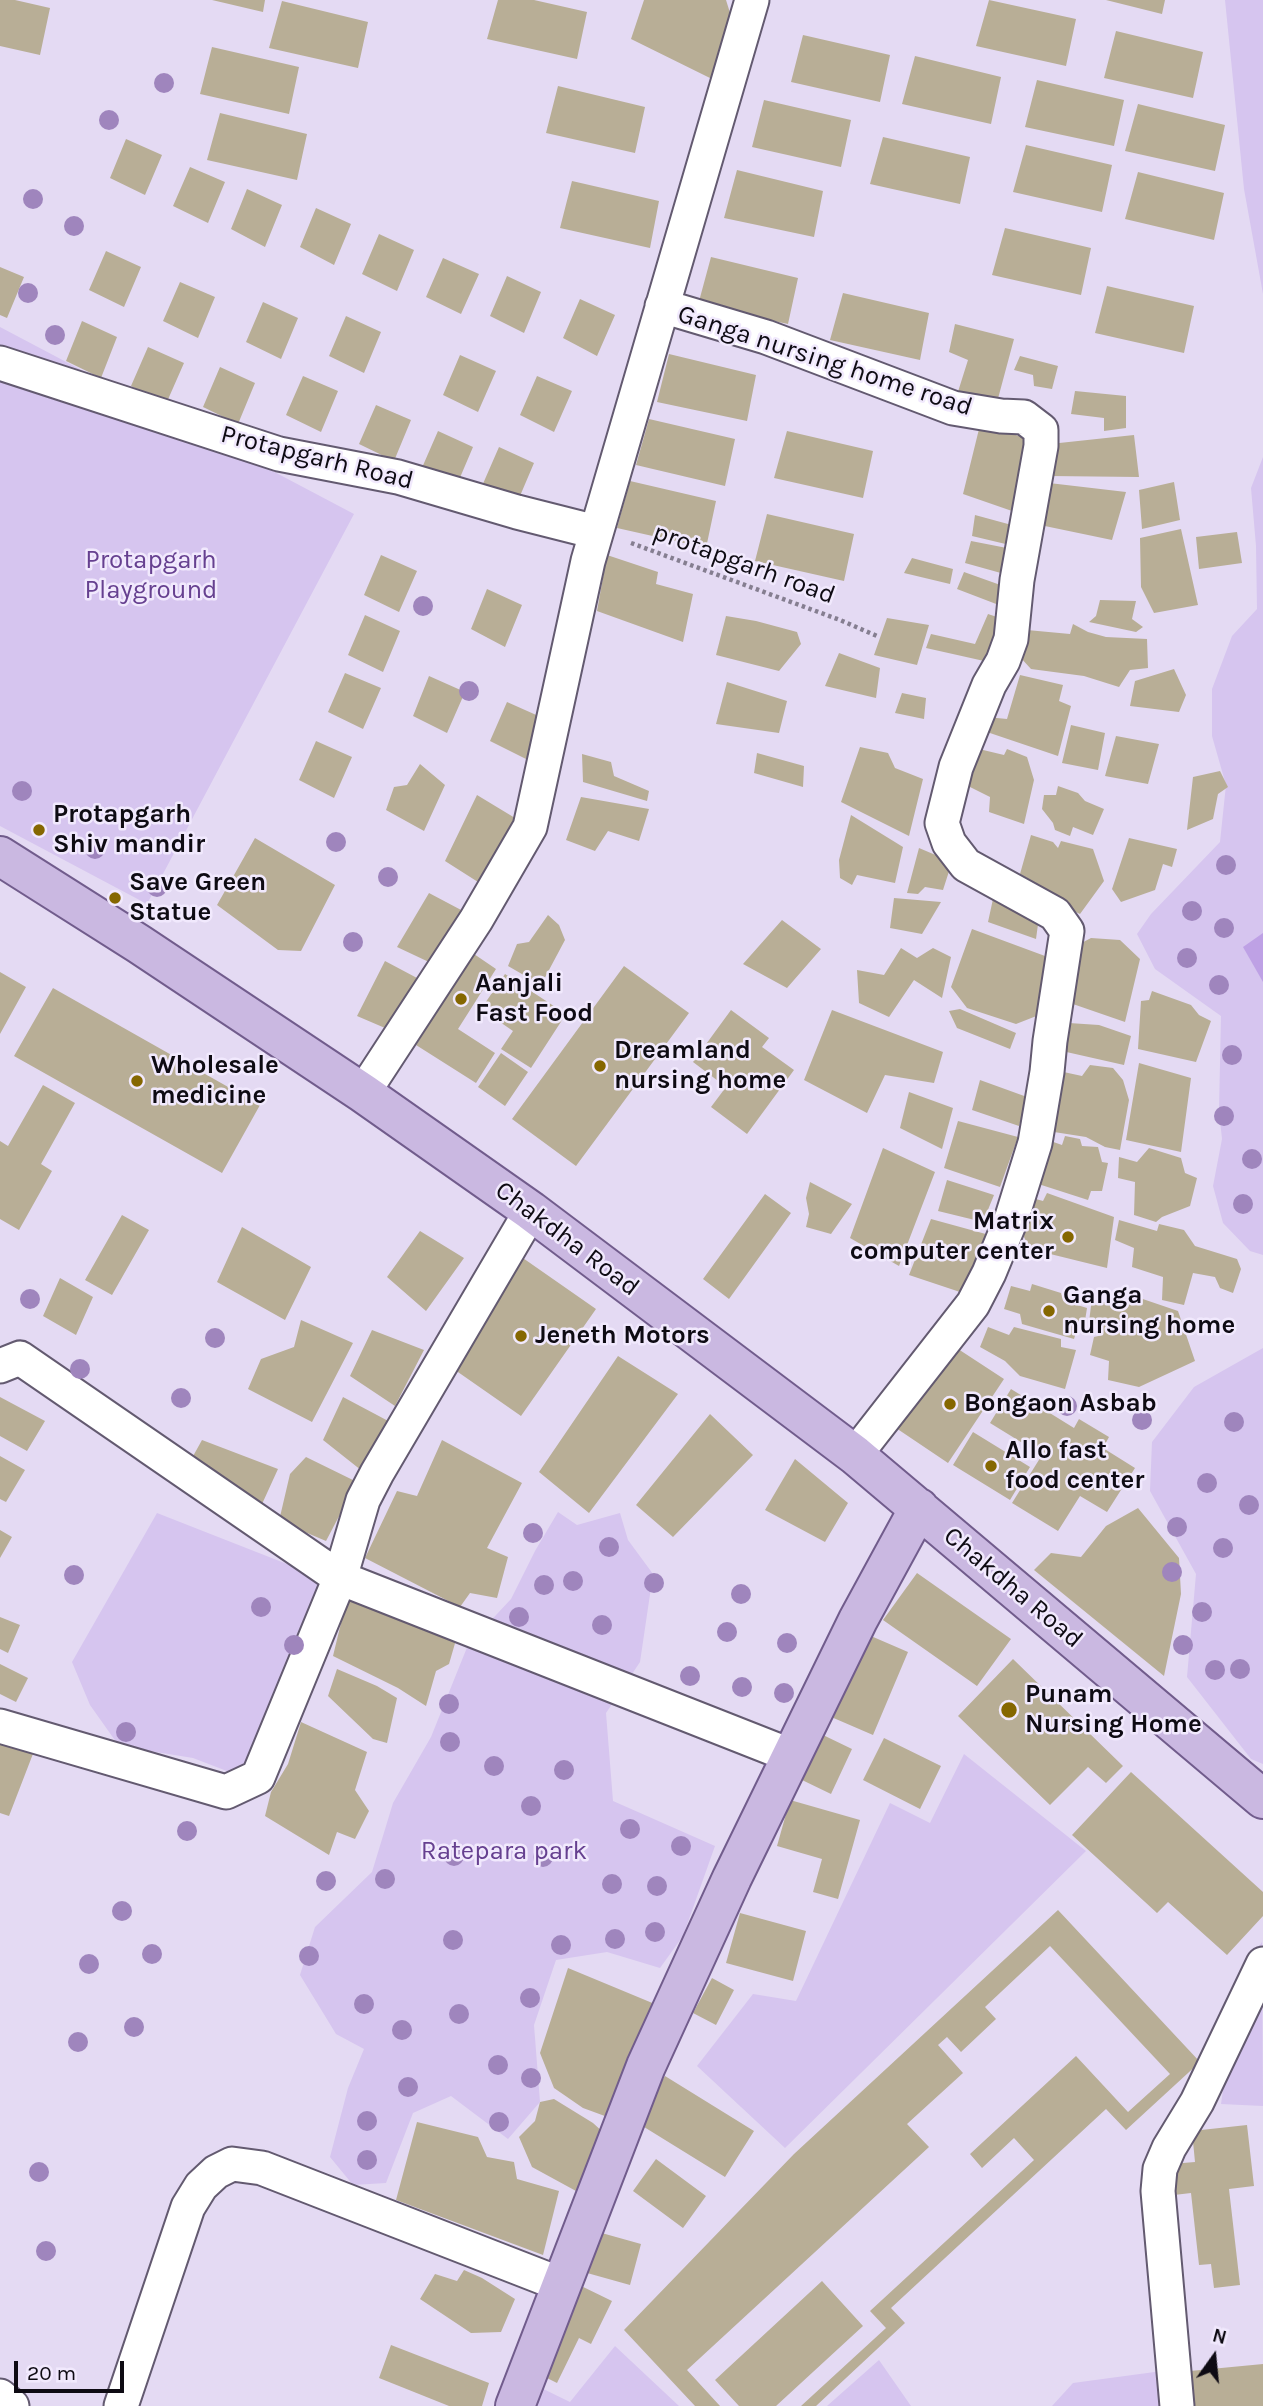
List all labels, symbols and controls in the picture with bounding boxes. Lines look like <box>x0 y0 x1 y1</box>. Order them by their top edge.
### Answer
street label: Ganga nursing home road <box>674 299 976 423</box>
street label: Protapgarh Road <box>217 419 417 497</box>
street label: protapgarh road <box>649 517 839 611</box>
park label: Protapgarh Playground <box>84 545 218 606</box>
place label: Protapgarh Shiv mandir <box>53 799 205 860</box>
marker: Protapgarh Shiv mandir <box>31 822 47 838</box>
place label: Save Green Statue <box>129 867 266 928</box>
marker: Save Green Statue <box>107 890 123 906</box>
place label: Aanjali Fast Food <box>475 968 593 1030</box>
marker: Aanjali Fast Food <box>453 991 469 1007</box>
place label: Dreamland nursing home <box>614 1035 786 1096</box>
place label: Wholesale medicine <box>151 1050 279 1112</box>
marker: Dreamland nursing home <box>592 1058 608 1074</box>
marker: Wholesale medicine <box>129 1073 145 1089</box>
street label: Chakdha Road <box>489 1175 645 1303</box>
place label: Matrix computer center <box>850 1206 1054 1268</box>
marker: Matrix computer center <box>1060 1229 1076 1245</box>
place label: Ganga nursing home <box>1063 1280 1235 1342</box>
marker: Ganga nursing home <box>1041 1303 1057 1319</box>
place label: Jeneth Motors <box>535 1320 710 1352</box>
marker: Jeneth Motors <box>513 1328 529 1344</box>
place label: Bongaon Asbab <box>964 1388 1157 1420</box>
marker: Bongaon Asbab <box>942 1396 958 1412</box>
place label: Allo fast food center <box>1005 1435 1145 1496</box>
marker: Allo fast food center <box>983 1458 999 1474</box>
street label: Chakdha Road <box>937 1521 1089 1655</box>
place label: Punam Nursing Home <box>1025 1679 1202 1740</box>
marker: Punam Nursing Home <box>999 1700 1019 1720</box>
park label: Ratepara park <box>421 1836 587 1868</box>
north arrow <box>1179 2322 1249 2392</box>
text: N <box>1210 2324 1229 2349</box>
scale bar <box>18 2346 128 2390</box>
text: 20 m <box>27 2361 76 2385</box>

